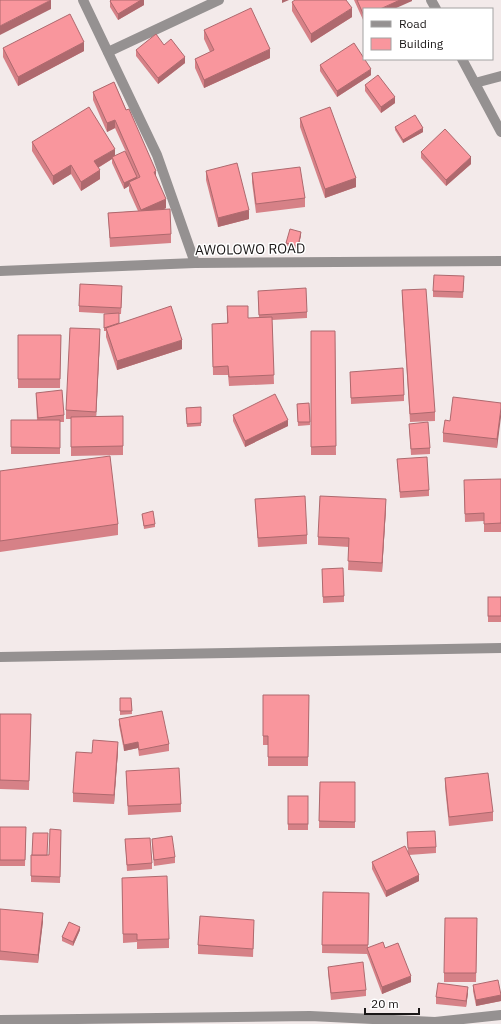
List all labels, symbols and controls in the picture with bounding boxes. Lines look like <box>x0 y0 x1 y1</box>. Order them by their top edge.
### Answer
legend <box>363 8 493 60</box>
text: Road <box>399 16 427 31</box>
text: Building <box>399 36 444 51</box>
street label: AWOLOWO ROAD <box>195 239 305 259</box>
scale bar <box>365 990 419 1016</box>
text: 20 m <box>371 996 399 1011</box>

